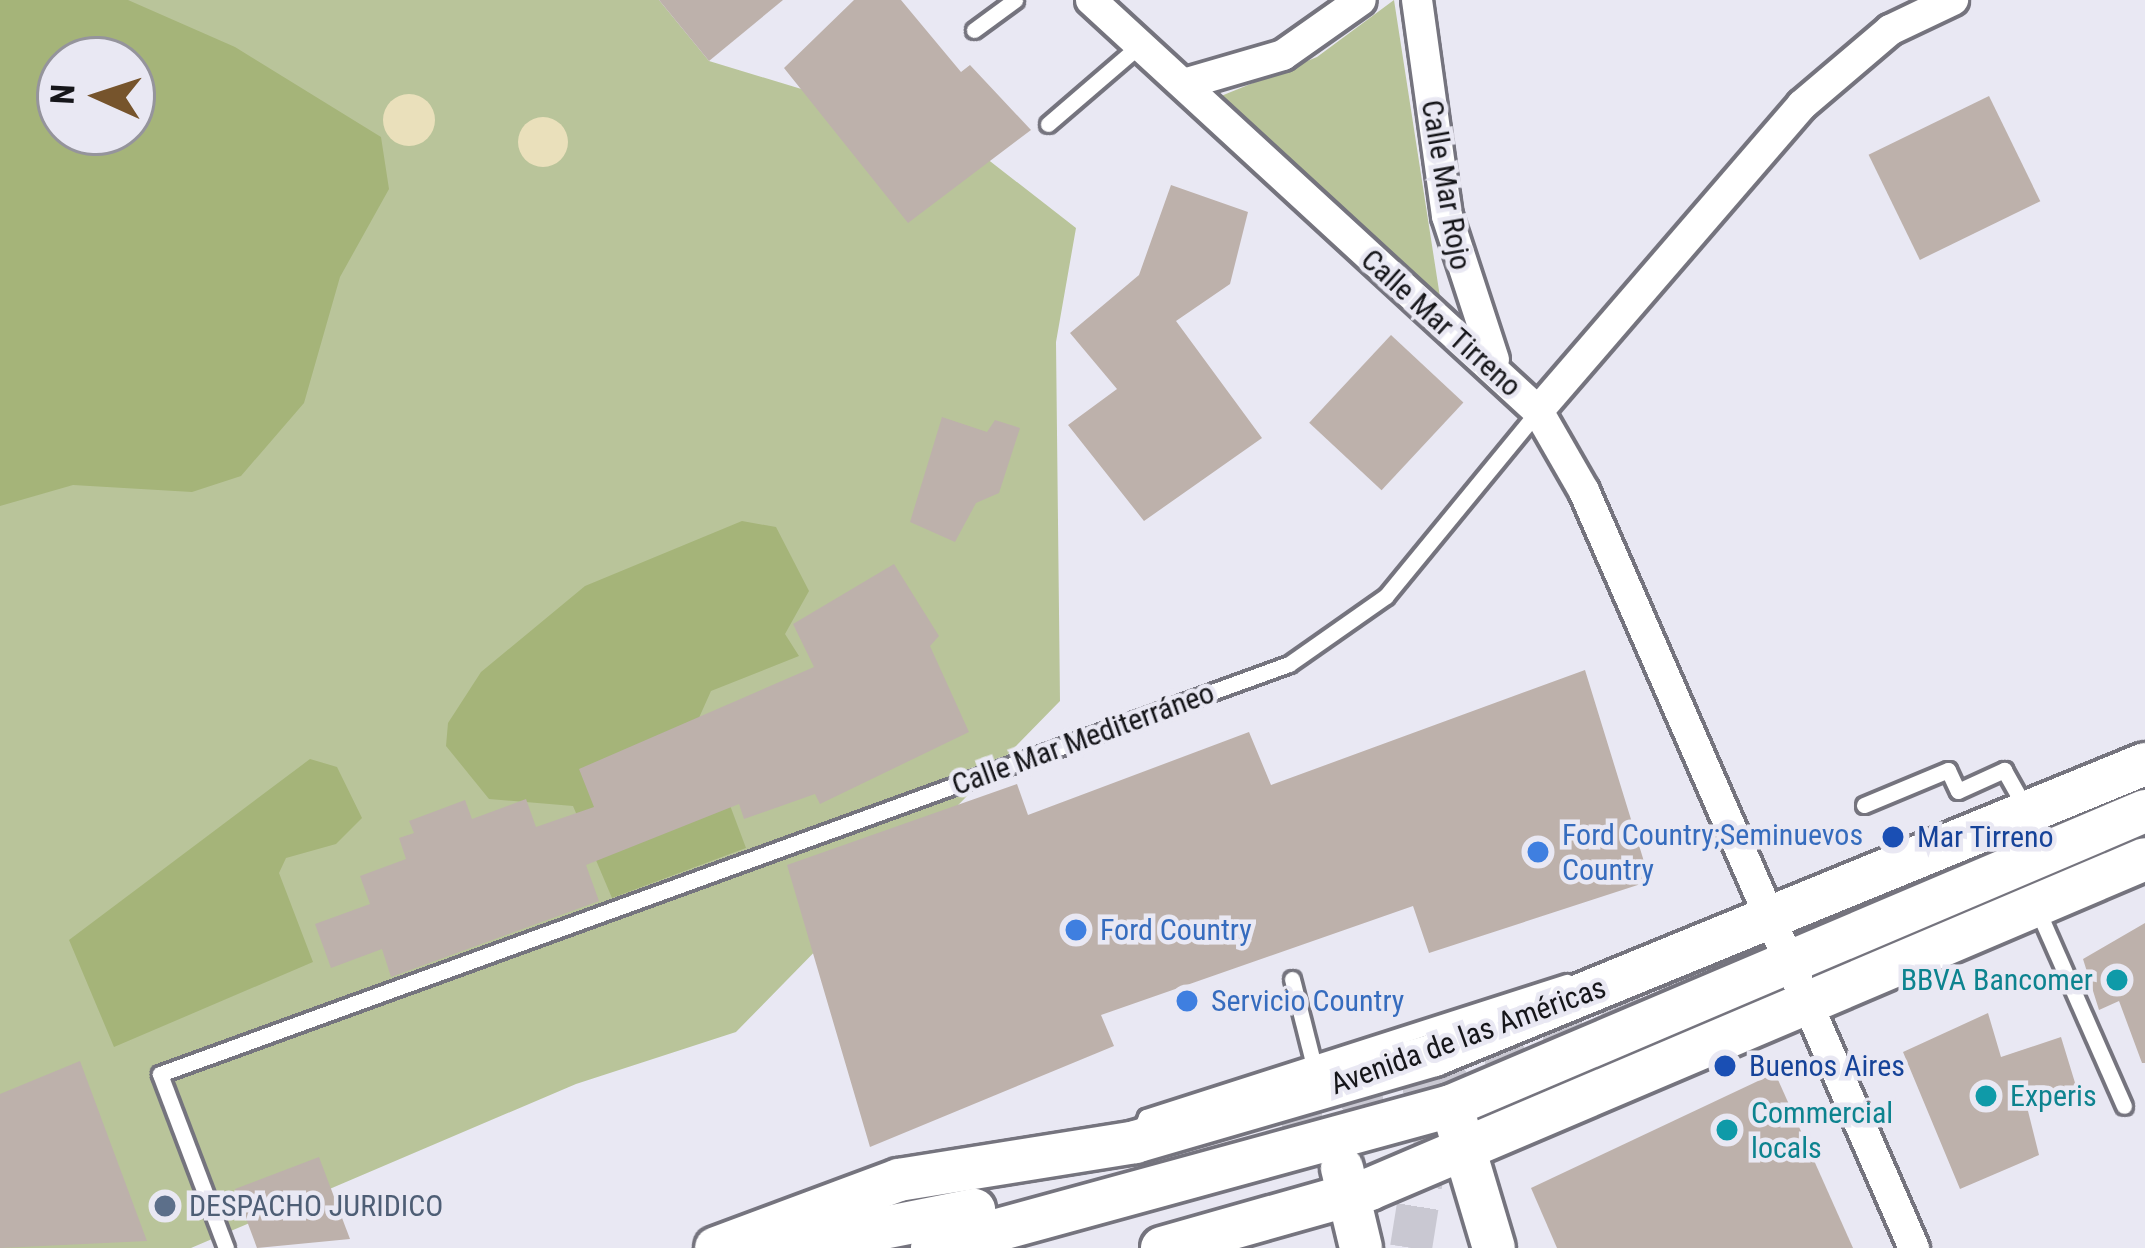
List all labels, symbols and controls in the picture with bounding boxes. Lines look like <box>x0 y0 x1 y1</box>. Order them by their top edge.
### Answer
north arrow <box>36 36 156 156</box>
text: N <box>43 83 83 105</box>
street label: Calle Mar Rojo <box>1413 97 1479 273</box>
street label: Calle Mar Tirreno <box>1353 242 1529 404</box>
street label: Calle Mar Mediterráneo <box>947 675 1219 803</box>
place label: Ford Country;Seminuevos Country <box>1562 817 1863 888</box>
place label: Mar Tirreno <box>1917 819 2054 855</box>
marker: Mar Tirreno <box>1880 824 1906 850</box>
marker: Ford Country;Seminuevos Country <box>1525 839 1551 865</box>
place label: Ford Country <box>1100 912 1252 948</box>
marker: Ford Country <box>1063 917 1089 943</box>
place label: BBVA Bancomer <box>1901 962 2093 998</box>
marker: BBVA Bancomer <box>2104 967 2130 993</box>
street label: Avenida de las Américas <box>1325 969 1611 1103</box>
place label: Servicio Country <box>1211 983 1404 1019</box>
marker: Servicio Country <box>1174 988 1200 1014</box>
place label: Buenos Aires <box>1749 1048 1905 1084</box>
marker: Buenos Aires <box>1712 1053 1738 1079</box>
place label: Experis <box>2010 1078 2097 1114</box>
marker: Experis <box>1973 1083 1999 1109</box>
place label: Commercial locals <box>1751 1095 1893 1166</box>
marker: Commercial locals <box>1714 1117 1740 1143</box>
place label: DESPACHO JURIDICO <box>189 1188 443 1224</box>
marker: DESPACHO JURIDICO <box>152 1193 178 1219</box>

